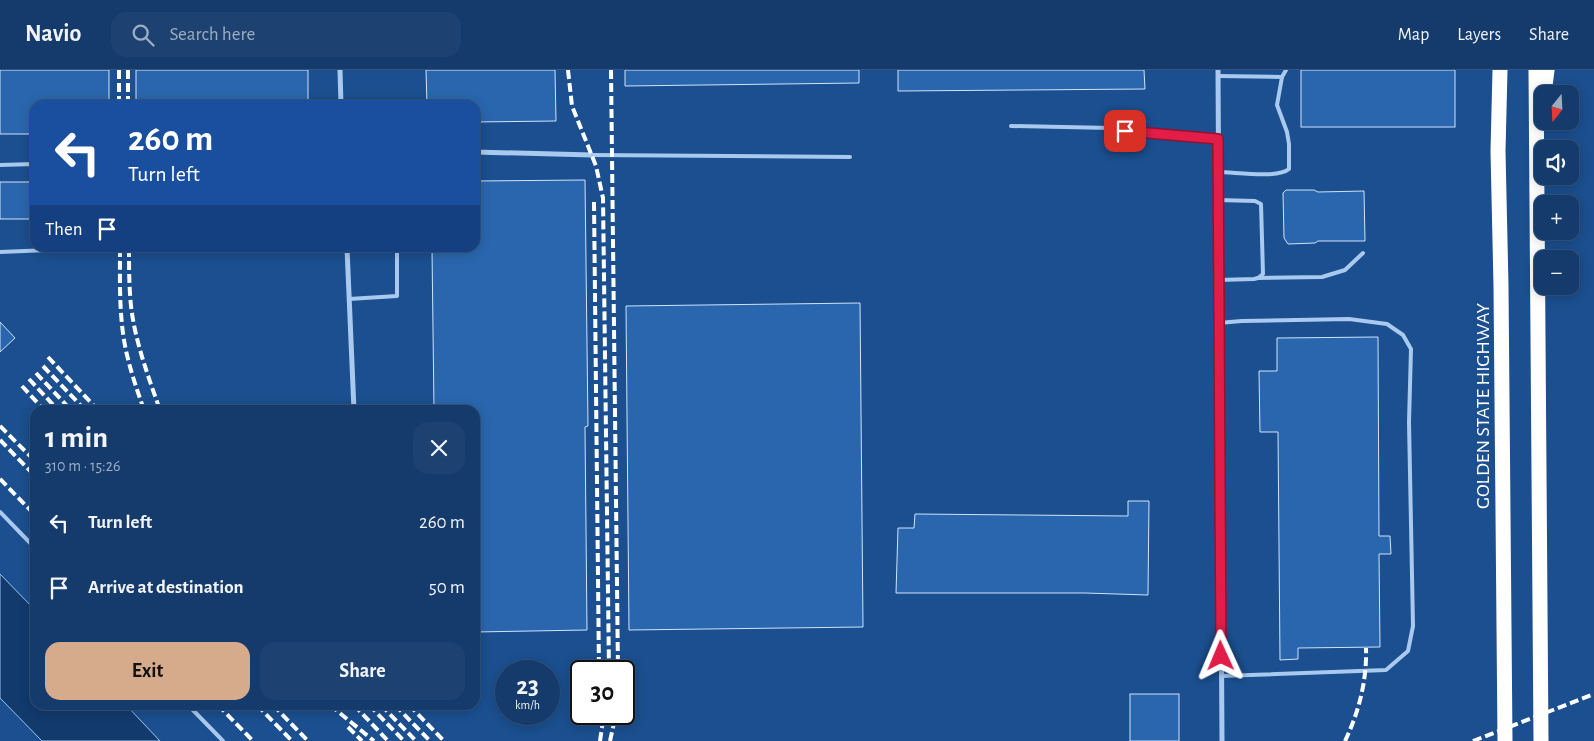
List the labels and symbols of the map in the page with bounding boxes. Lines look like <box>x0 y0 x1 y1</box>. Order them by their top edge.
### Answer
north arrow <box>1534 85 1579 130</box>
pin <box>1104 110 1146 152</box>
street label: GOLDEN STATE HIGHWAY <box>1473 302 1493 509</box>
position arrow <box>1194 629 1246 681</box>
speed limit sign: 30 <box>570 660 635 725</box>

